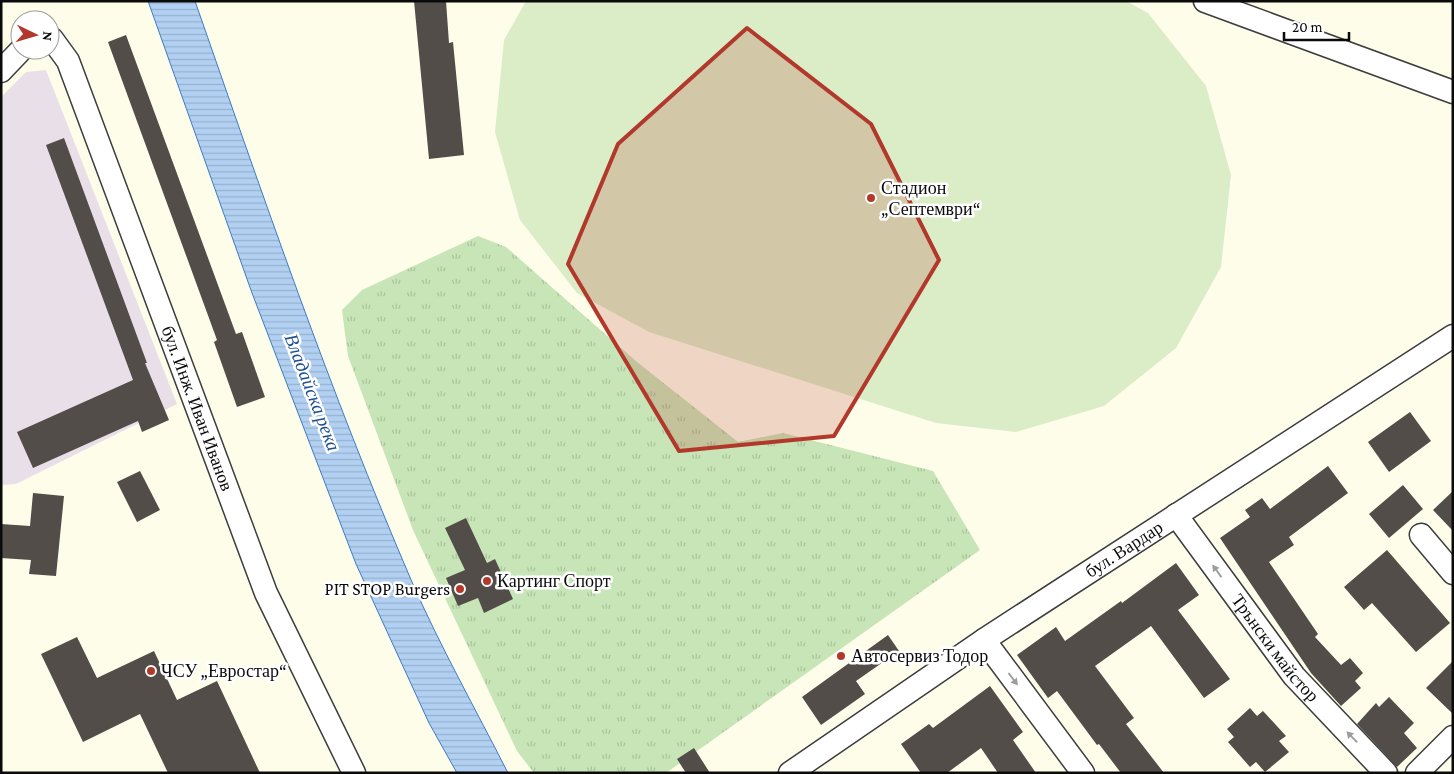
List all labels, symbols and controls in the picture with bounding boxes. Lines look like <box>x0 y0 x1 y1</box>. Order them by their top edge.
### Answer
north arrow <box>10 10 60 60</box>
scale bar <box>1284 10 1349 42</box>
text: 20 m <box>1292 19 1323 35</box>
text: N <box>40 31 56 42</box>
place label: Стадион „Септември“ <box>881 178 980 219</box>
marker: Стадион „Септември“ <box>865 192 877 204</box>
street label: бул. Инж. Иван Иванов <box>158 323 237 494</box>
water label: Владайска река <box>281 331 345 454</box>
street label: бул. Вардар <box>1082 517 1166 582</box>
one-way arrow <box>1212 564 1222 578</box>
place label: Картинг Спорт <box>497 571 611 591</box>
marker: Картинг Спорт <box>481 575 493 587</box>
place label: PIT STOP Burgers <box>325 579 450 599</box>
marker: PIT STOP Burgers <box>454 583 466 595</box>
street label: Трънски майстор <box>1227 590 1323 706</box>
place label: Автосервиз Тодор <box>851 646 988 666</box>
marker: Автосервиз Тодор <box>835 650 847 662</box>
place label: ЧСУ „Евростар“ <box>161 661 287 681</box>
marker: ЧСУ „Евростар“ <box>145 665 157 677</box>
one-way arrow <box>1008 672 1018 686</box>
one-way arrow <box>1346 732 1358 744</box>

